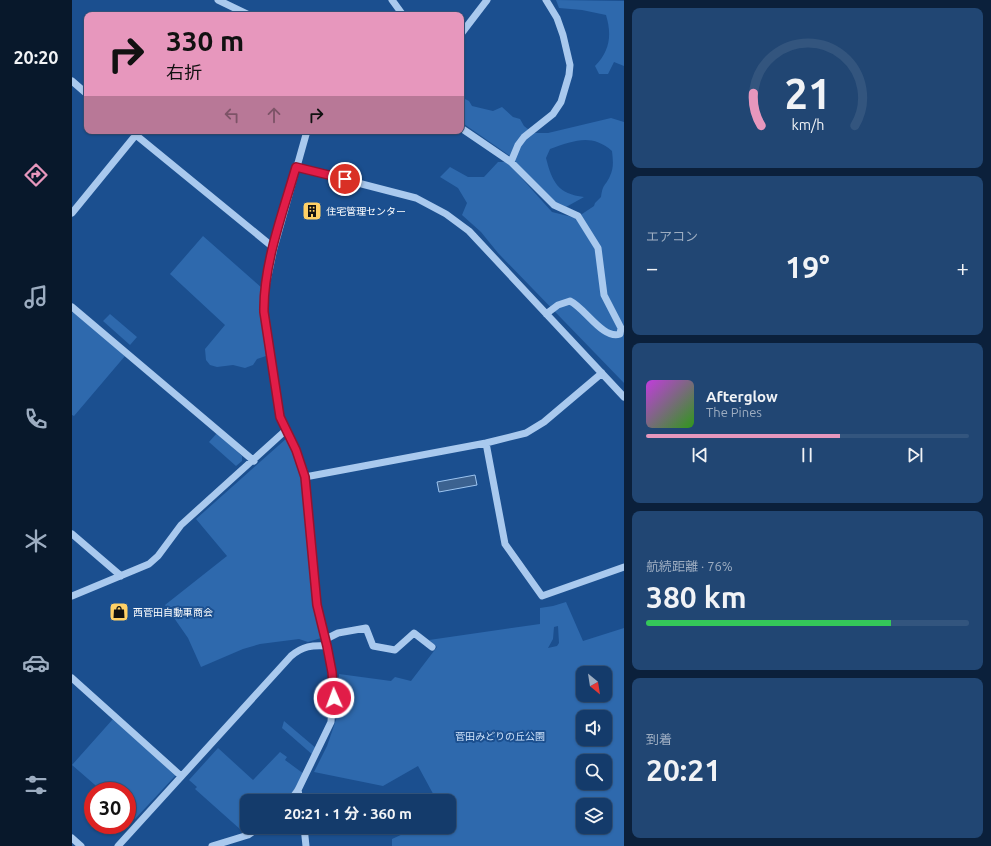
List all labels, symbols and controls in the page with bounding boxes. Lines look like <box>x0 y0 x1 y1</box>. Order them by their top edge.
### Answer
text: 330 m <box>166 25 244 56</box>
icon: right <box>100 28 152 80</box>
text: 20:20 <box>13 47 59 67</box>
text: 右折 <box>166 62 202 82</box>
text: 21 <box>784 70 831 117</box>
icon: left <box>221 104 243 126</box>
icon: ahead <box>263 104 285 126</box>
icon: right <box>305 104 327 126</box>
text: km/h <box>791 116 824 132</box>
icon: directions <box>22 161 50 189</box>
pin <box>328 162 362 196</box>
icon: arrive <box>334 168 356 190</box>
building icon: 住宅管理センター <box>301 200 323 222</box>
place label: 住宅管理センター <box>326 206 406 217</box>
text: エアコン <box>646 229 698 243</box>
text: 19° <box>785 250 830 284</box>
text: − <box>646 255 658 280</box>
text: + <box>957 255 969 280</box>
icon: music <box>22 283 50 311</box>
text: Afterglow <box>706 388 778 405</box>
icon: phone <box>22 405 50 433</box>
text: The Pines <box>706 405 762 419</box>
icon: previous <box>689 444 711 466</box>
icon: pause <box>796 444 818 466</box>
icon: next <box>904 444 926 466</box>
icon: climate <box>22 527 50 555</box>
text: 航続距離 · 76% <box>646 559 733 573</box>
text: 380 km <box>646 580 747 614</box>
shop icon: 西菅田自動車商会 <box>108 601 130 623</box>
place label: 西菅田自動車商会 <box>133 607 213 618</box>
icon: car <box>22 649 50 677</box>
north arrow <box>576 666 612 702</box>
map controls <box>576 666 612 834</box>
position arrow <box>313 677 355 719</box>
button: sound <box>576 710 612 746</box>
park label: 菅田みどりの丘公園 <box>455 731 545 742</box>
text: 到着 <box>646 732 672 746</box>
text: 20:21 <box>646 753 721 787</box>
button: search <box>576 754 612 790</box>
icon: filters <box>22 771 50 799</box>
speed limit sign: 30 <box>84 782 136 834</box>
button: layers <box>576 798 612 834</box>
text: 20:21 · 1 分 · 360 m <box>284 805 412 822</box>

